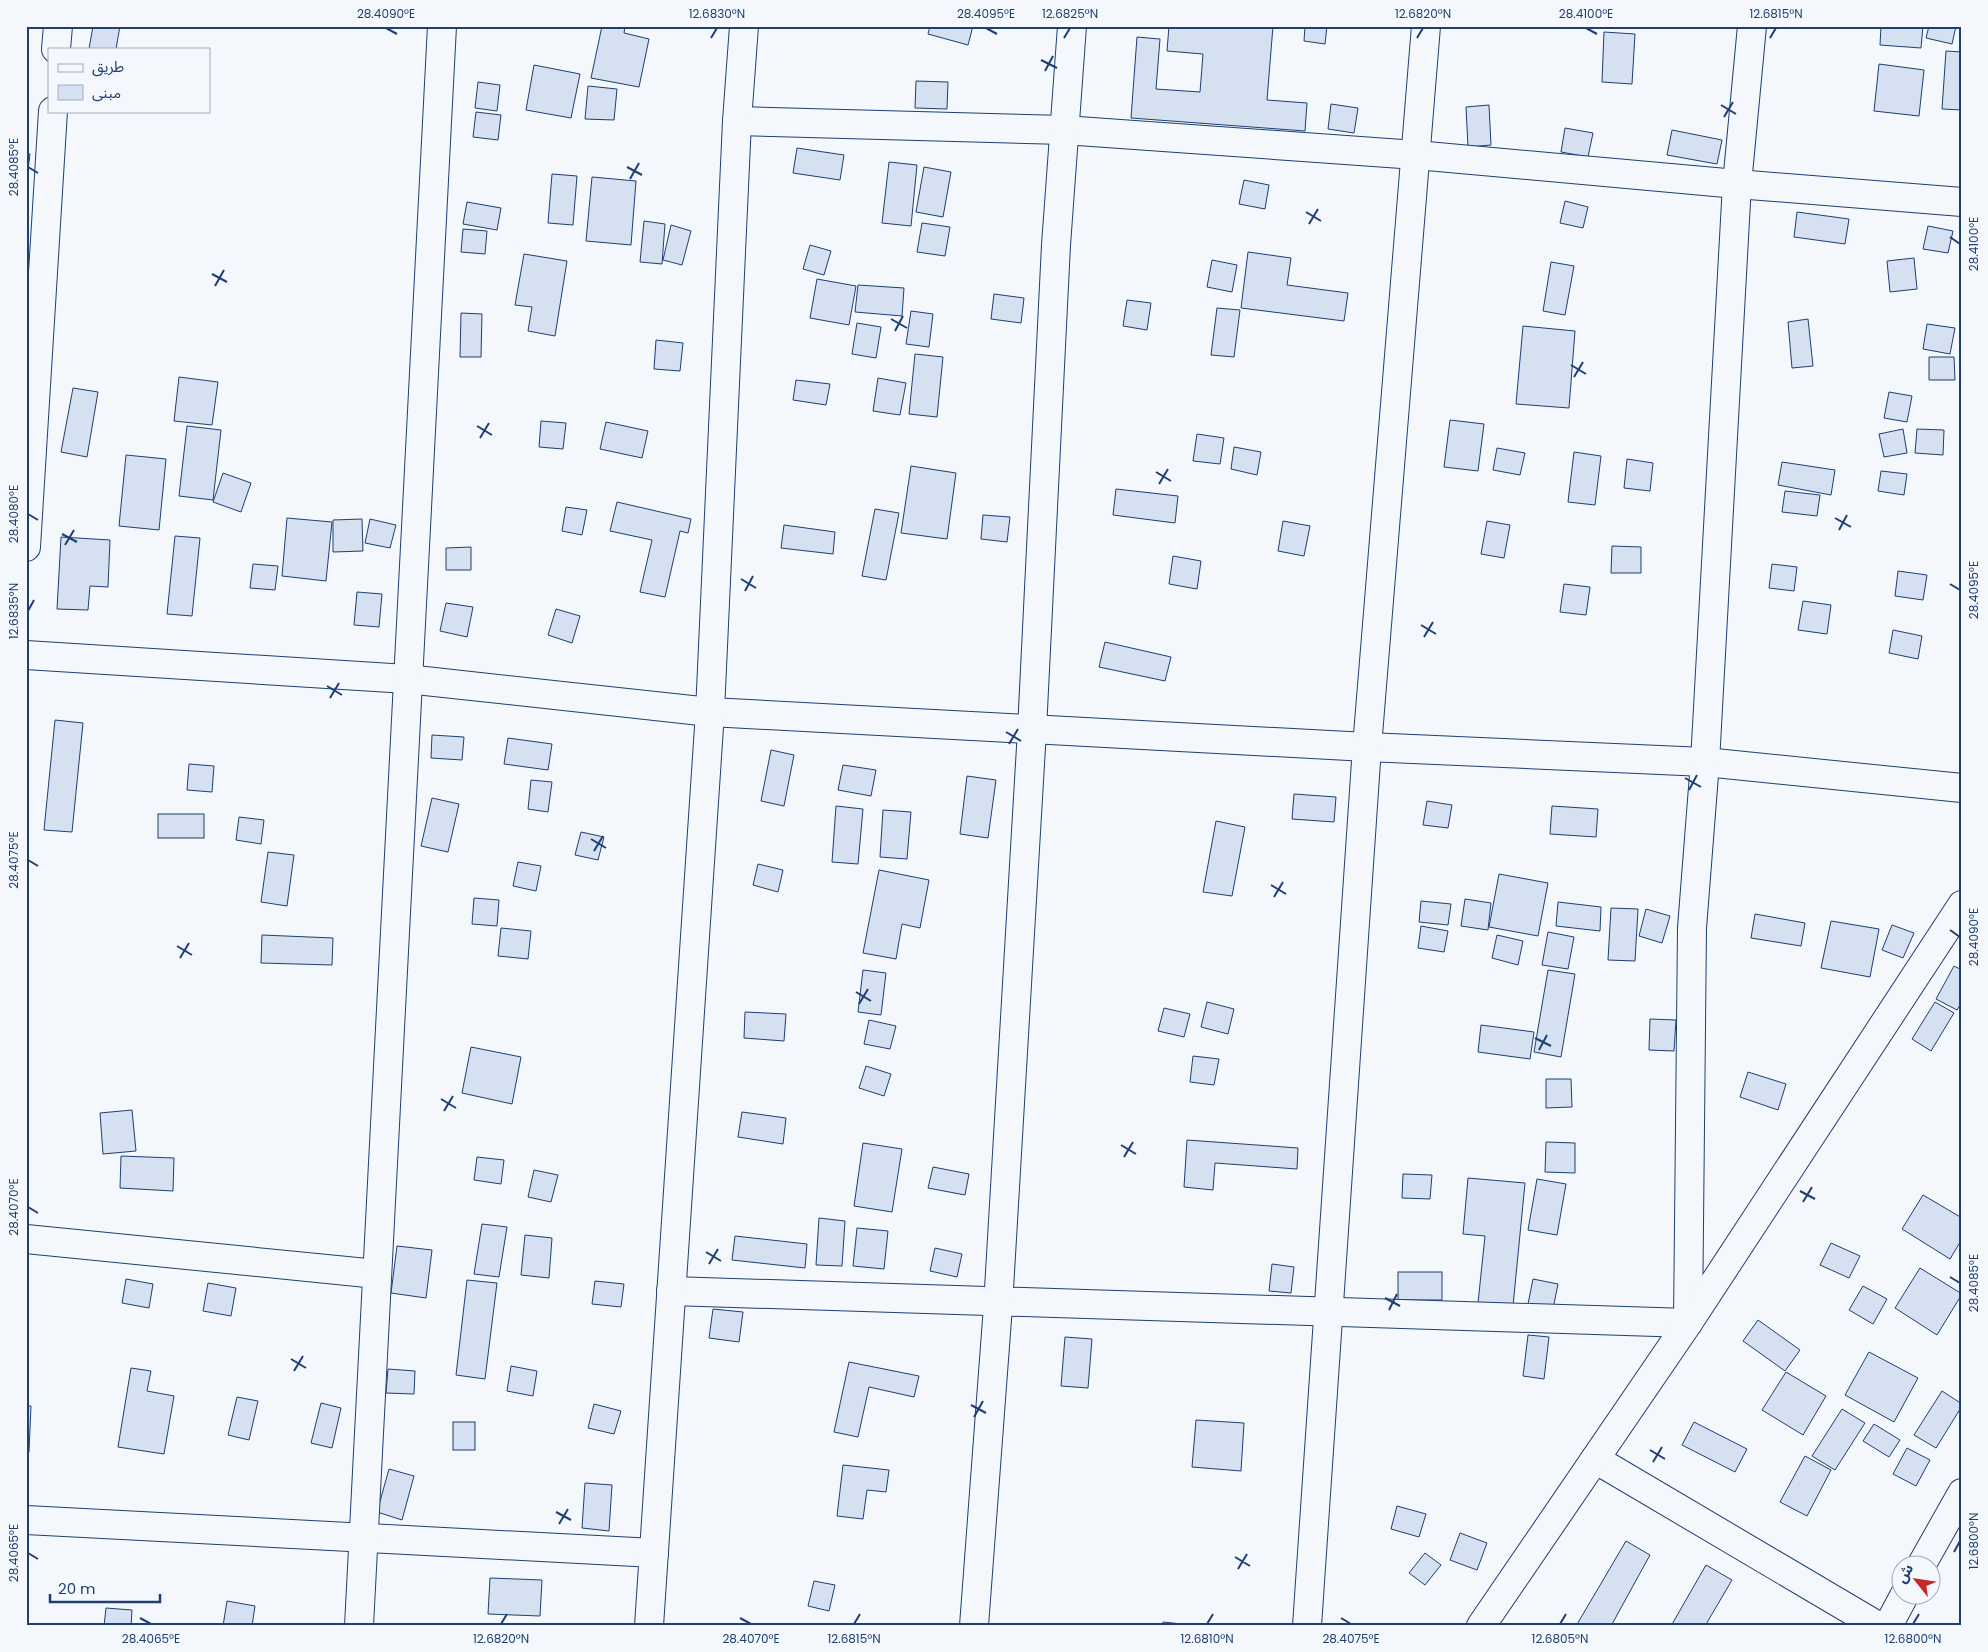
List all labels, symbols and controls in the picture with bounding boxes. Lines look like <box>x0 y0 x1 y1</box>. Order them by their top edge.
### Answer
text: 28.4090°E <box>357 5 415 22</box>
text: 12.6830°N <box>689 5 745 22</box>
text: 28.4095°E <box>957 5 1015 22</box>
text: 12.6825°N <box>1042 5 1098 22</box>
text: 12.6820°N <box>1395 5 1451 22</box>
text: 28.4100°E <box>1559 5 1613 22</box>
text: 12.6815°N <box>1749 5 1803 22</box>
legend <box>48 48 210 112</box>
text: طريق <box>92 56 124 77</box>
text: مبنى <box>92 82 121 103</box>
text: 28.4085°E <box>5 138 22 196</box>
text: 28.4100°E <box>1965 217 1982 271</box>
text: 28.4080°E <box>5 485 22 543</box>
text: 28.4095°E <box>1965 561 1982 619</box>
text: 12.6835°N <box>5 583 22 639</box>
text: 28.4075°E <box>5 831 22 889</box>
text: 28.4090°E <box>1965 908 1982 966</box>
text: 28.4070°E <box>5 1178 22 1236</box>
text: 28.4085°E <box>1965 1254 1982 1312</box>
text: 12.6800°N <box>1965 1513 1982 1569</box>
text: 28.4065°E <box>5 1524 22 1582</box>
north arrow <box>1890 1554 1940 1604</box>
text: ش <box>1891 1560 1918 1587</box>
scale bar <box>50 1572 160 1604</box>
text: 20 m <box>58 1578 96 1599</box>
text: 28.4065°E <box>122 1630 180 1647</box>
text: 12.6820°N <box>473 1630 529 1647</box>
text: 28.4070°E <box>722 1630 780 1647</box>
text: 12.6815°N <box>827 1630 881 1647</box>
text: 12.6810°N <box>1180 1630 1234 1647</box>
text: 28.4075°E <box>1322 1630 1380 1647</box>
text: 12.6805°N <box>1532 1630 1588 1647</box>
text: 12.6800°N <box>1885 1630 1941 1647</box>

